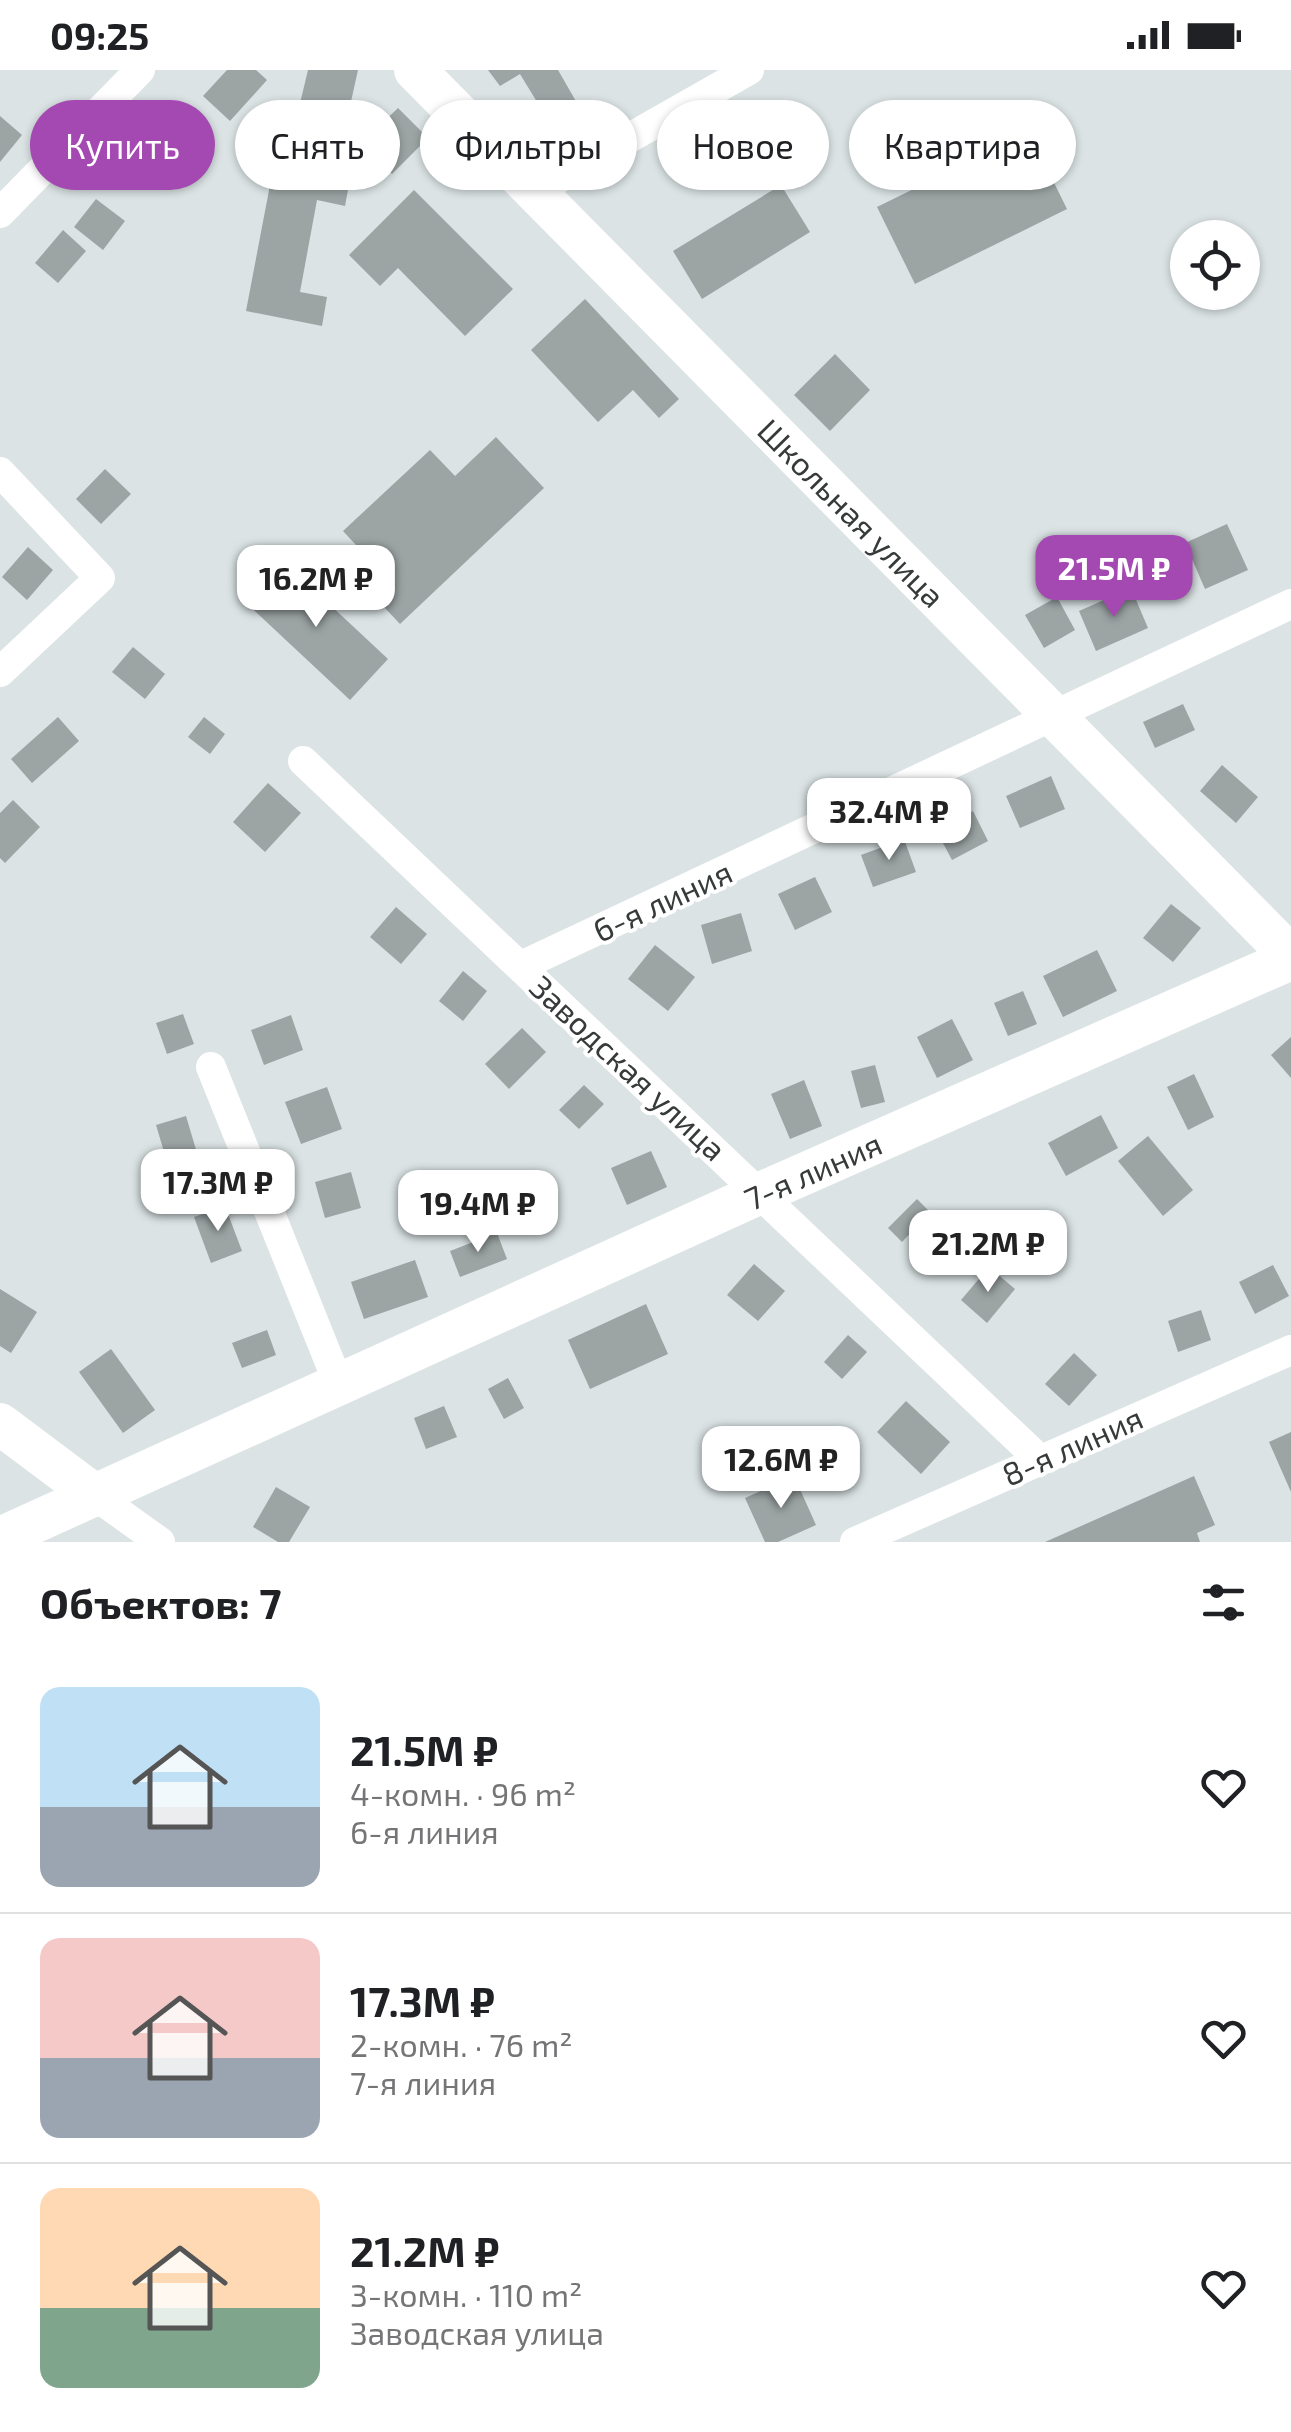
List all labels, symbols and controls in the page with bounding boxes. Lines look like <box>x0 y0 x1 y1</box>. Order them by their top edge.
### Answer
text: 09:25 <box>50 12 149 58</box>
chip: Купить <box>30 100 215 190</box>
chip: Снять <box>235 100 400 190</box>
chip: Фильтры <box>420 100 637 190</box>
chip: Новое <box>657 100 829 190</box>
chip: Квартира <box>849 100 1076 190</box>
map controls <box>1170 220 1260 310</box>
button: locate <box>1170 220 1260 310</box>
street label: Школьная улица <box>751 410 954 614</box>
pin: 21.5M ₽ <box>1022 535 1206 620</box>
pin: 16.2M ₽ <box>224 545 408 630</box>
text: 21.5M ₽ <box>1058 548 1171 586</box>
text: 16.2M ₽ <box>259 558 373 596</box>
pin: 32.4M ₽ <box>797 778 981 863</box>
text: 32.4M ₽ <box>829 791 949 829</box>
street label: 6-я линия <box>587 851 737 949</box>
street label: Заводская улица <box>523 967 735 1168</box>
street label: 7-я линия <box>738 1123 887 1217</box>
pin: 17.3M ₽ <box>126 1149 310 1234</box>
text: 17.3M ₽ <box>163 1162 273 1200</box>
pin: 19.4M ₽ <box>386 1170 570 1255</box>
text: 19.4M ₽ <box>420 1183 536 1221</box>
pin: 21.2M ₽ <box>896 1210 1080 1295</box>
text: 21.2M ₽ <box>931 1223 1045 1261</box>
street label: 8-я линия <box>996 1397 1148 1493</box>
pin: 12.6M ₽ <box>689 1426 873 1511</box>
text: 12.6M ₽ <box>724 1439 838 1477</box>
icon: filters <box>1196 1575 1251 1630</box>
text: Объектов: 7 <box>40 1577 281 1627</box>
text: 21.5M ₽ <box>350 1724 498 1774</box>
icon: home <box>120 1727 240 1847</box>
icon: heart <box>1196 1760 1251 1815</box>
text: 4-комн. · 96 m² <box>350 1774 576 1812</box>
text: 6-я линия <box>350 1812 499 1850</box>
text: 17.3M ₽ <box>350 1975 495 2025</box>
icon: home <box>120 1978 240 2098</box>
icon: heart <box>1196 2011 1251 2066</box>
text: 2-комн. · 76 m² <box>350 2025 572 2063</box>
text: 7-я линия <box>350 2063 496 2101</box>
text: 21.2M ₽ <box>350 2225 500 2275</box>
icon: home <box>120 2228 240 2348</box>
icon: heart <box>1196 2261 1251 2316</box>
text: 3-комн. · 110 m² <box>350 2275 582 2313</box>
text: Заводская улица <box>350 2313 604 2351</box>

